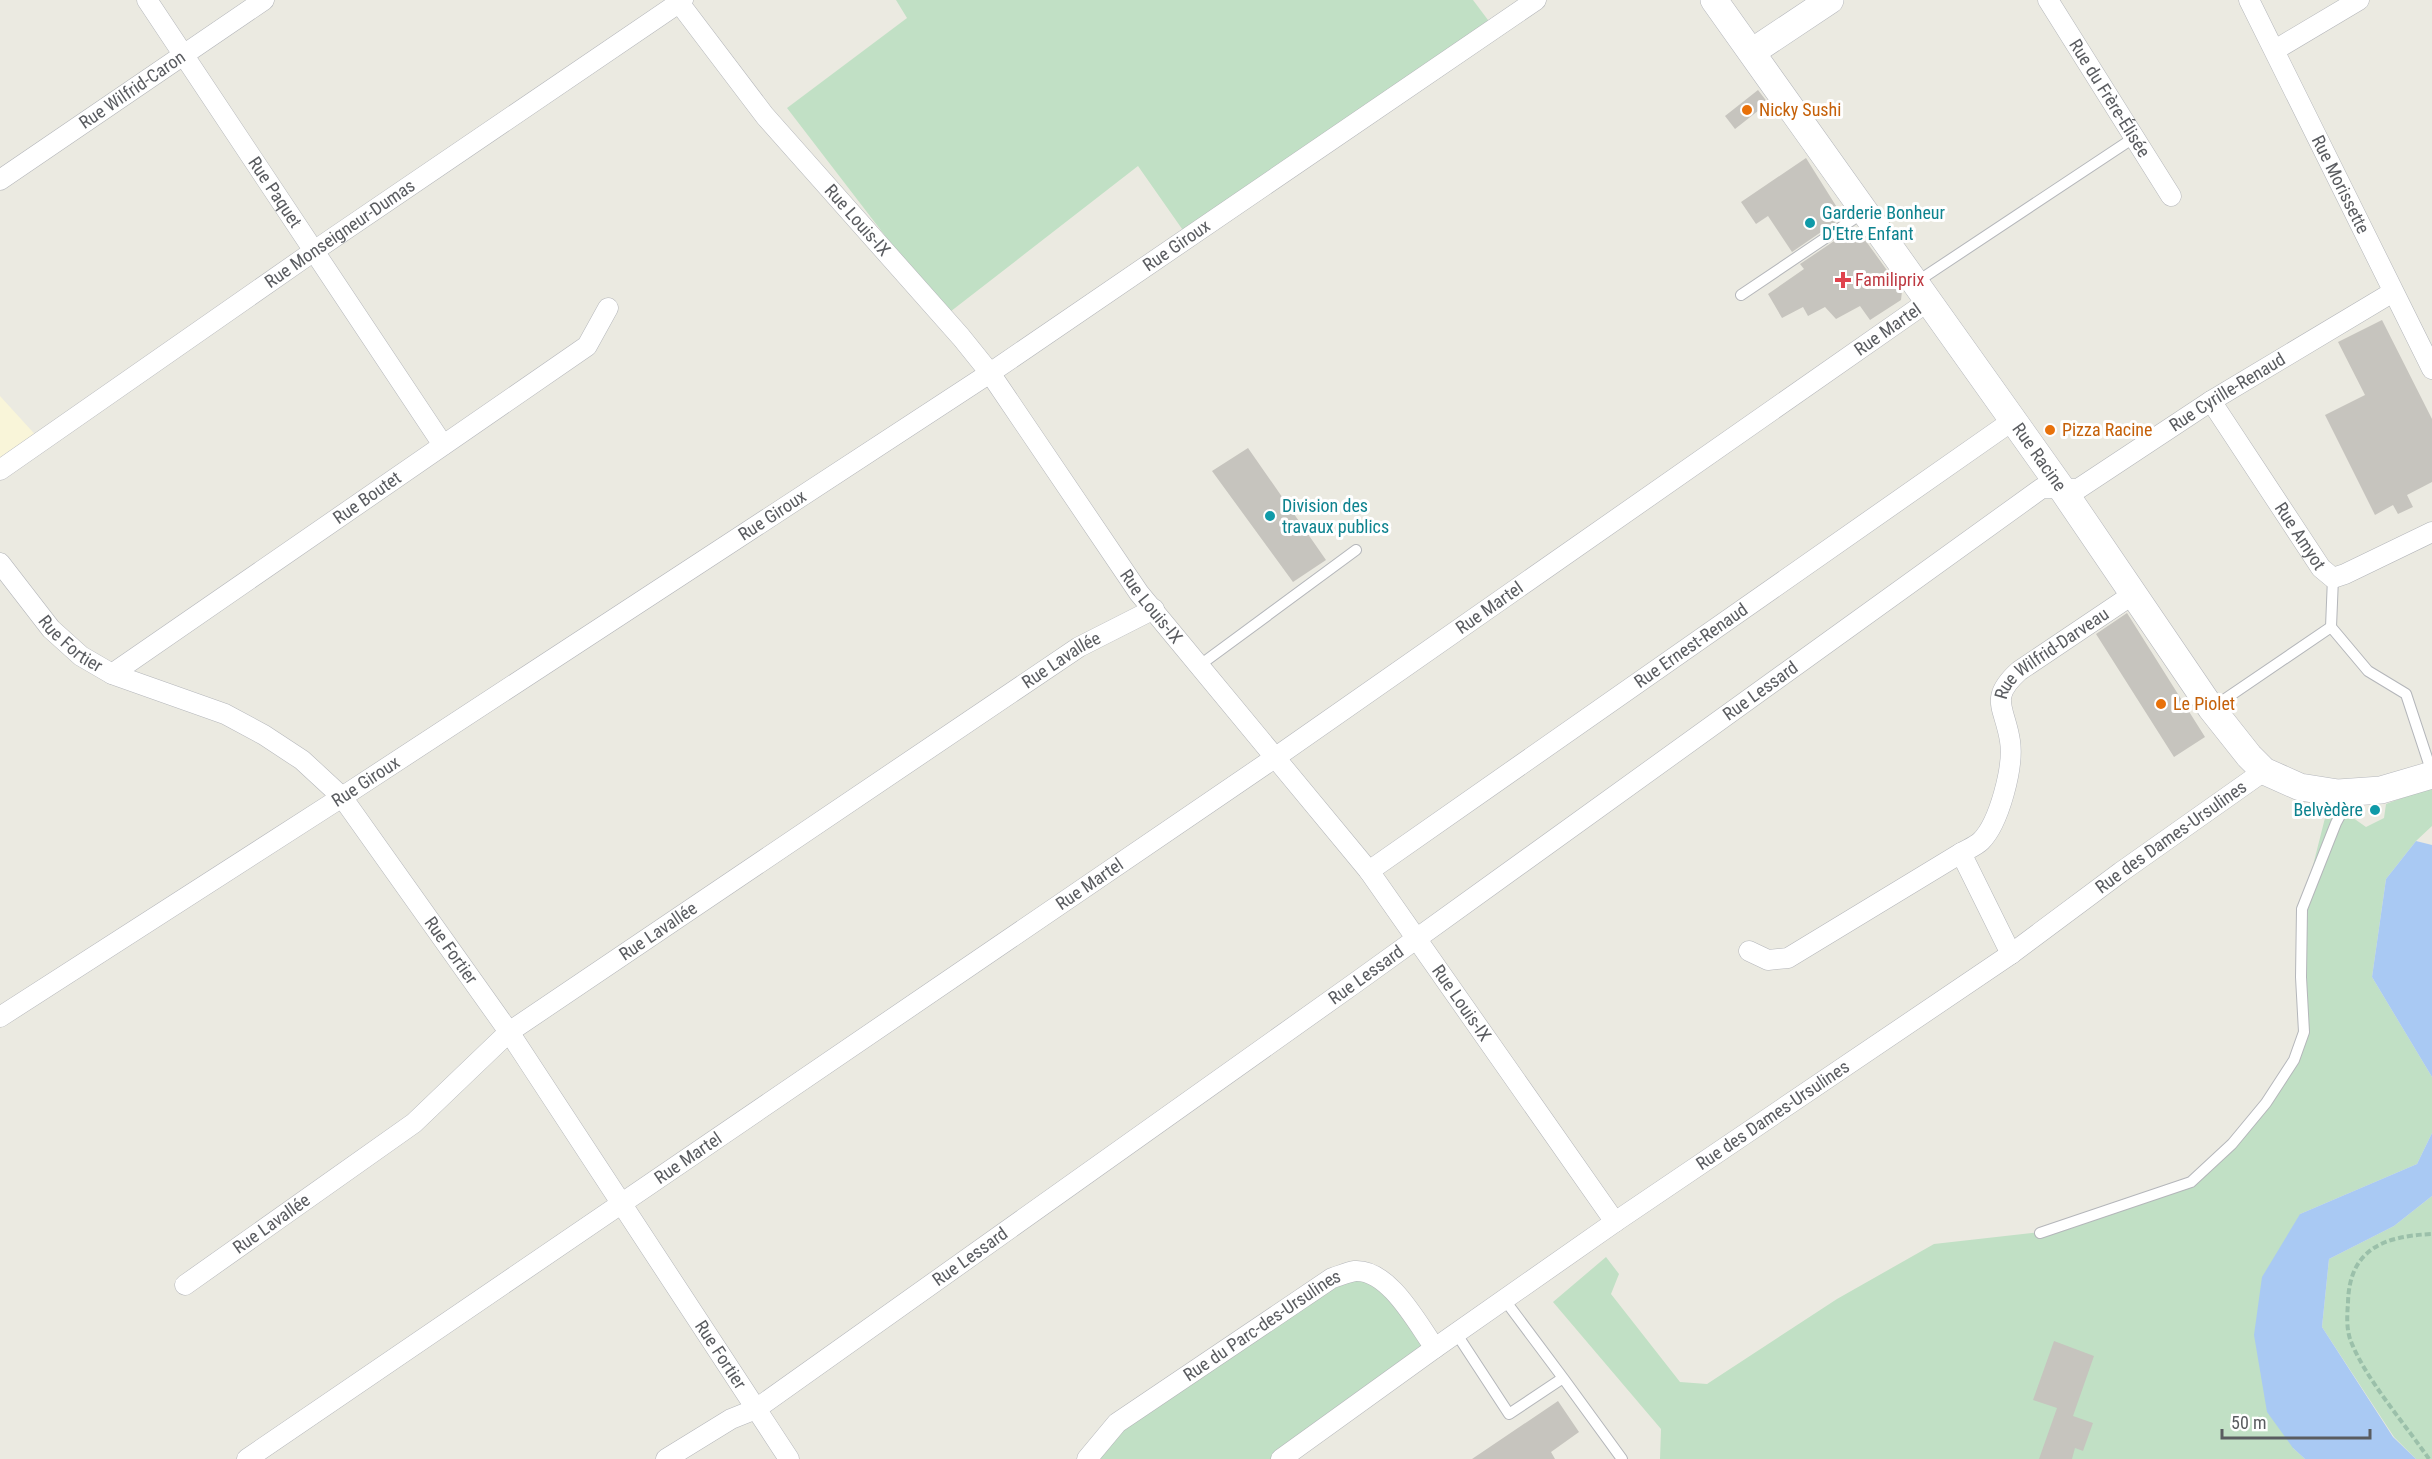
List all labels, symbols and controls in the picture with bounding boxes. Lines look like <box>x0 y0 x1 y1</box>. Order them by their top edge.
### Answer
street label: Rue du Frère-Élisée <box>2065 35 2155 161</box>
street label: Rue Wilfrid-Caron <box>75 46 189 133</box>
place label: Nicky Sushi <box>1759 99 1841 120</box>
marker: Nicky Sushi <box>1740 103 1754 117</box>
street label: Rue Morissette <box>2308 132 2374 237</box>
street label: Rue Paquet <box>244 153 306 232</box>
street label: Rue Monseigneur-Dumas <box>261 175 419 292</box>
street label: Rue Louis-IX <box>821 180 895 260</box>
place label: Garderie Bonheur D'Etre Enfant <box>1822 202 1946 244</box>
street label: Rue Giroux <box>1139 215 1214 275</box>
marker: Garderie Bonheur D'Etre Enfant <box>1803 216 1817 230</box>
place label: Familiprix <box>1855 269 1924 290</box>
marker: Familiprix <box>1836 273 1850 287</box>
street label: Rue Martel <box>1850 298 1925 360</box>
street label: Rue Cyrille-Renaud <box>2165 348 2289 436</box>
street label: Rue Racine <box>2008 419 2071 495</box>
place label: Pizza Racine <box>2062 419 2152 440</box>
marker: Pizza Racine <box>2043 423 2057 437</box>
street label: Rue Boutet <box>329 467 405 528</box>
street label: Rue Giroux <box>734 485 810 545</box>
place label: Division des travaux publics <box>1282 495 1389 537</box>
street label: Rue Amyot <box>2271 498 2330 574</box>
marker: Division des travaux publics <box>1263 509 1277 523</box>
street label: Rue Louis-IX <box>1116 565 1187 647</box>
street label: Rue Martel <box>1452 577 1527 638</box>
street label: Rue Ernest-Renaud <box>1630 598 1751 692</box>
street label: Rue Wilfrid-Darveau <box>1990 603 2112 701</box>
street label: Rue Fortier <box>34 611 107 676</box>
street label: Rue Lavallée <box>1018 627 1104 693</box>
street label: Rue Lessard <box>1719 656 1802 724</box>
place label: Le Piolet <box>2173 693 2235 714</box>
marker: Le Piolet <box>2154 697 2168 711</box>
street label: Rue Giroux <box>328 751 403 811</box>
street label: Rue des Dames-Ursulines <box>2091 776 2250 897</box>
place label: Belvèdère <box>2293 799 2363 820</box>
marker: Belvèdère <box>2368 803 2382 817</box>
street label: Rue Martel <box>1052 853 1127 914</box>
street label: Rue Lavallée <box>615 897 701 965</box>
street label: Rue Fortier <box>420 912 483 988</box>
street label: Rue Lessard <box>1324 941 1407 1008</box>
street label: Rue Louis-IX <box>1428 960 1496 1045</box>
street label: Rue des Dames-Ursulines <box>1692 1056 1853 1174</box>
street label: Rue Martel <box>650 1127 726 1188</box>
street label: Rue Lavallée <box>229 1189 314 1258</box>
street label: Rue Lessard <box>928 1222 1011 1290</box>
street label: Rue du Parc-des-Ursulines <box>1179 1265 1343 1385</box>
street label: Rue Fortier <box>691 1316 751 1393</box>
scale bar <box>2222 1402 2370 1440</box>
text: 50 m <box>2231 1412 2266 1433</box>

